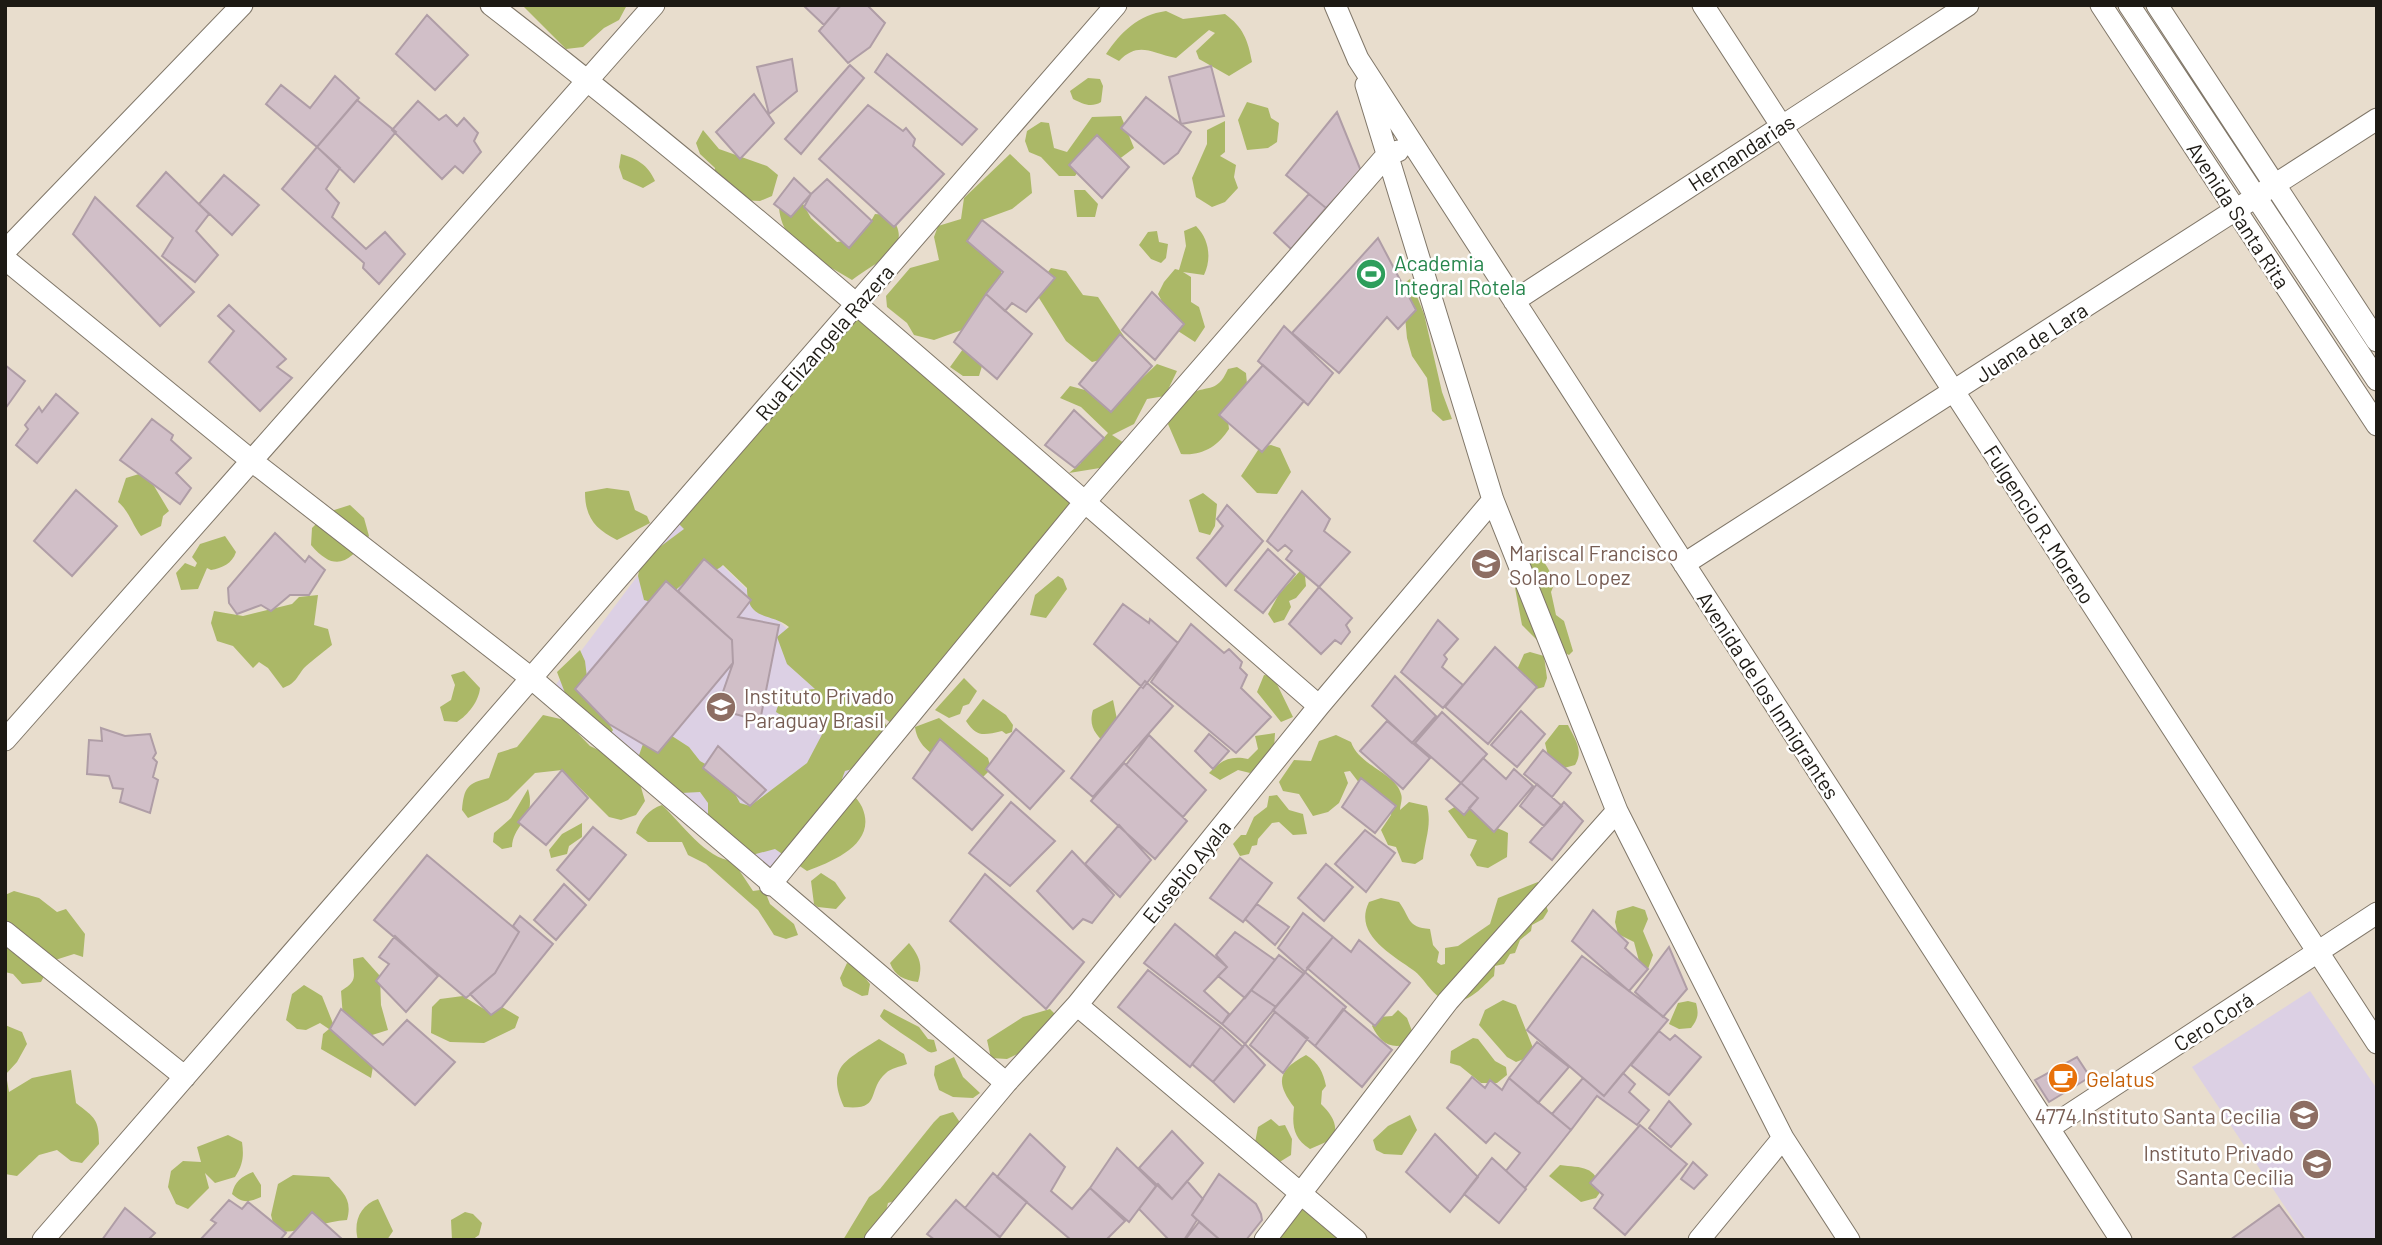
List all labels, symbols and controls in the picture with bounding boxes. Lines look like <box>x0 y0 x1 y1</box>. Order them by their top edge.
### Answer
street label: Hernandarias <box>1683 108 1799 196</box>
street label: Avenida Santa Rita <box>2182 137 2296 293</box>
place label: Academia Integral Rotela <box>1394 250 1526 299</box>
sports icon: Academia Integral Rotela <box>1354 257 1388 291</box>
street label: Rua Elizangela Razera <box>750 259 898 425</box>
street label: Juana de Lara <box>1970 297 2092 387</box>
street label: Fulgencio R. Moreno <box>1979 440 2101 608</box>
place label: Mariscal Francisco Solano Lopez <box>1509 540 1678 589</box>
school or university icon: Mariscal Francisco Solano Lopez <box>1469 547 1503 581</box>
street label: Avenida de los Inmigrantes <box>1693 587 1845 803</box>
place label: Instituto Privado Paraguay Brasil <box>744 683 895 732</box>
school or university icon: Instituto Privado Paraguay Brasil <box>704 690 738 724</box>
street label: Eusebio Ayala <box>1137 814 1235 928</box>
street label: Cero Corá <box>2169 986 2257 1056</box>
cafe icon: Gelatus <box>2046 1061 2080 1095</box>
place label: Gelatus <box>2086 1066 2155 1091</box>
school or university icon: 4774 Instituto Santa Cecilia <box>2287 1098 2321 1132</box>
place label: 4774 Instituto Santa Cecilia <box>2035 1103 2281 1128</box>
place label: Instituto Privado Santa Cecilia <box>2143 1140 2294 1189</box>
school or university icon: Instituto Privado Santa Cecilia <box>2300 1147 2334 1181</box>

